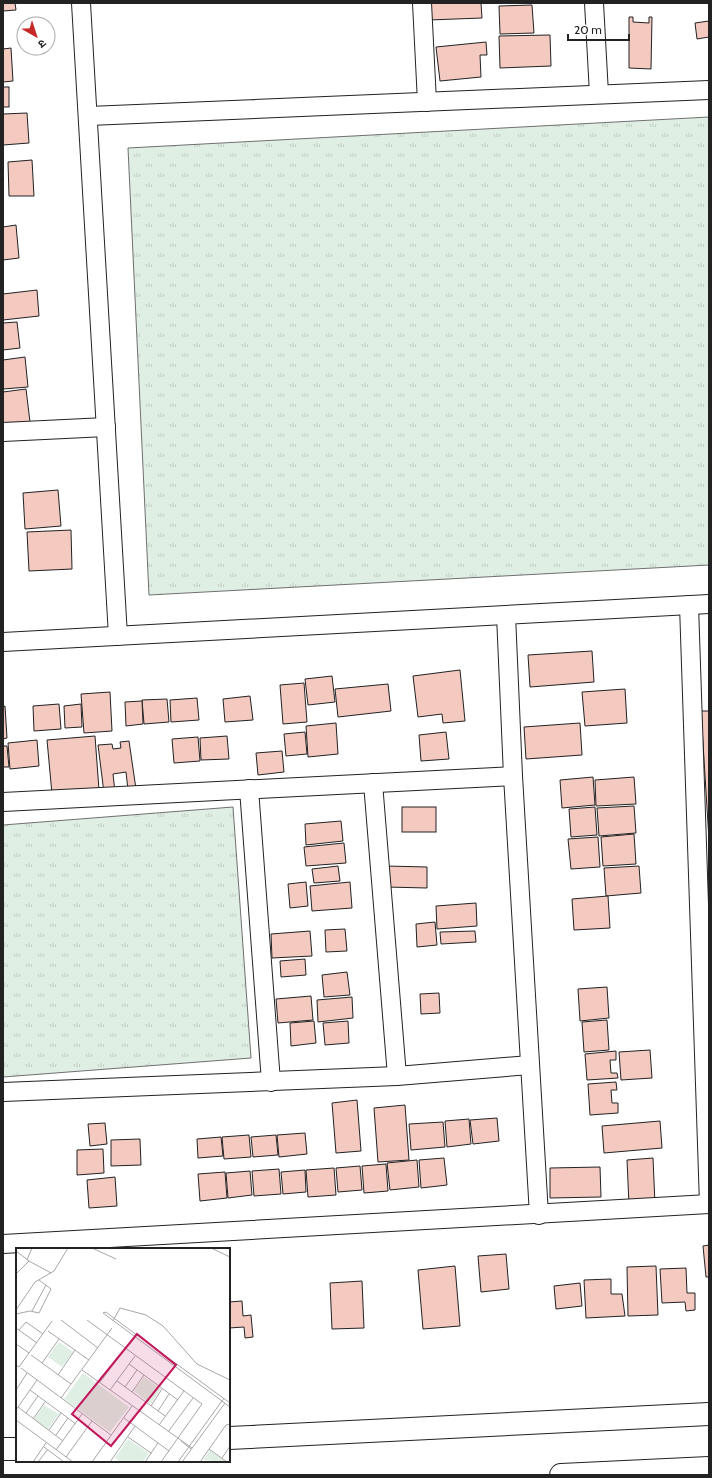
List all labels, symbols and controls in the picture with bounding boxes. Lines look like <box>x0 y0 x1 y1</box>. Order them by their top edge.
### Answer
north arrow <box>16 16 56 56</box>
scale bar <box>568 16 629 42</box>
text: 20 m <box>574 22 602 37</box>
text: उ <box>35 36 49 52</box>
inset map <box>16 1248 230 1462</box>

